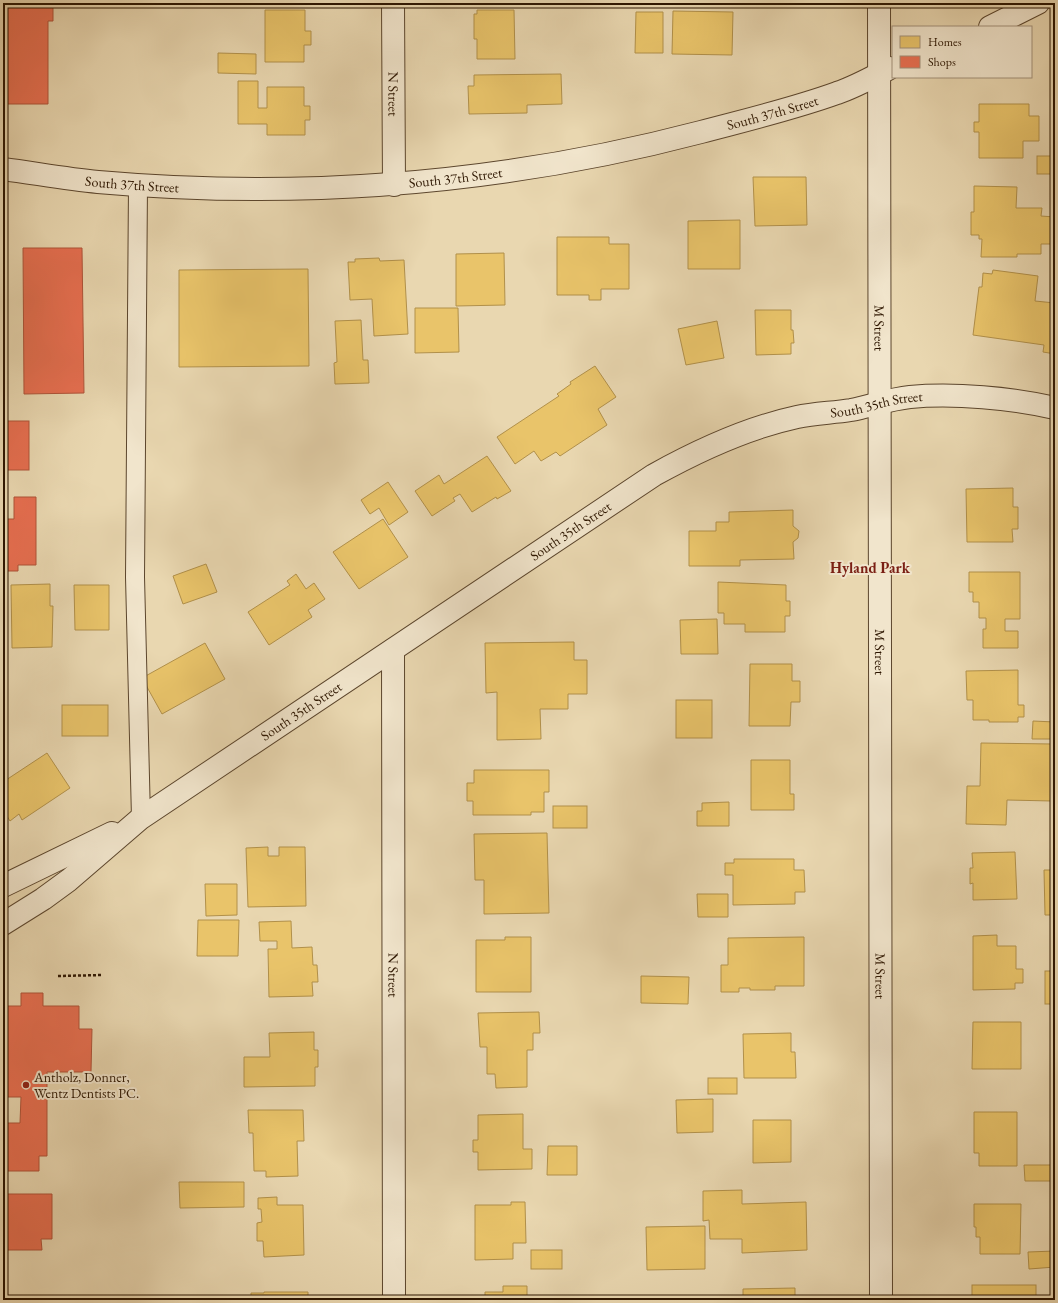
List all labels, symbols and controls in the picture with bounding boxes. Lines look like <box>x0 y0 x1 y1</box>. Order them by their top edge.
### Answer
legend <box>892 26 1032 78</box>
text: Homes <box>928 34 962 50</box>
text: Shops <box>928 54 956 70</box>
street label: N Street <box>384 72 403 117</box>
street label: South 37th Street <box>725 91 821 134</box>
street label: South 37th Street <box>408 163 504 192</box>
street label: South 37th Street <box>84 172 180 196</box>
street label: M Street <box>870 305 889 352</box>
street label: South 35th Street <box>829 387 924 421</box>
street label: South 35th Street <box>526 497 615 564</box>
district label: Hyland Park <box>830 558 911 577</box>
street label: M Street <box>871 629 889 676</box>
street label: South 35th Street <box>257 677 346 745</box>
street label: N Street <box>384 953 403 998</box>
street label: M Street <box>871 953 890 1000</box>
place label: Antholz, Donner, Wentz Dentists PC. <box>33 1068 139 1102</box>
marker: Antholz, Donner, Wentz Dentists PC. <box>21 1080 31 1090</box>

